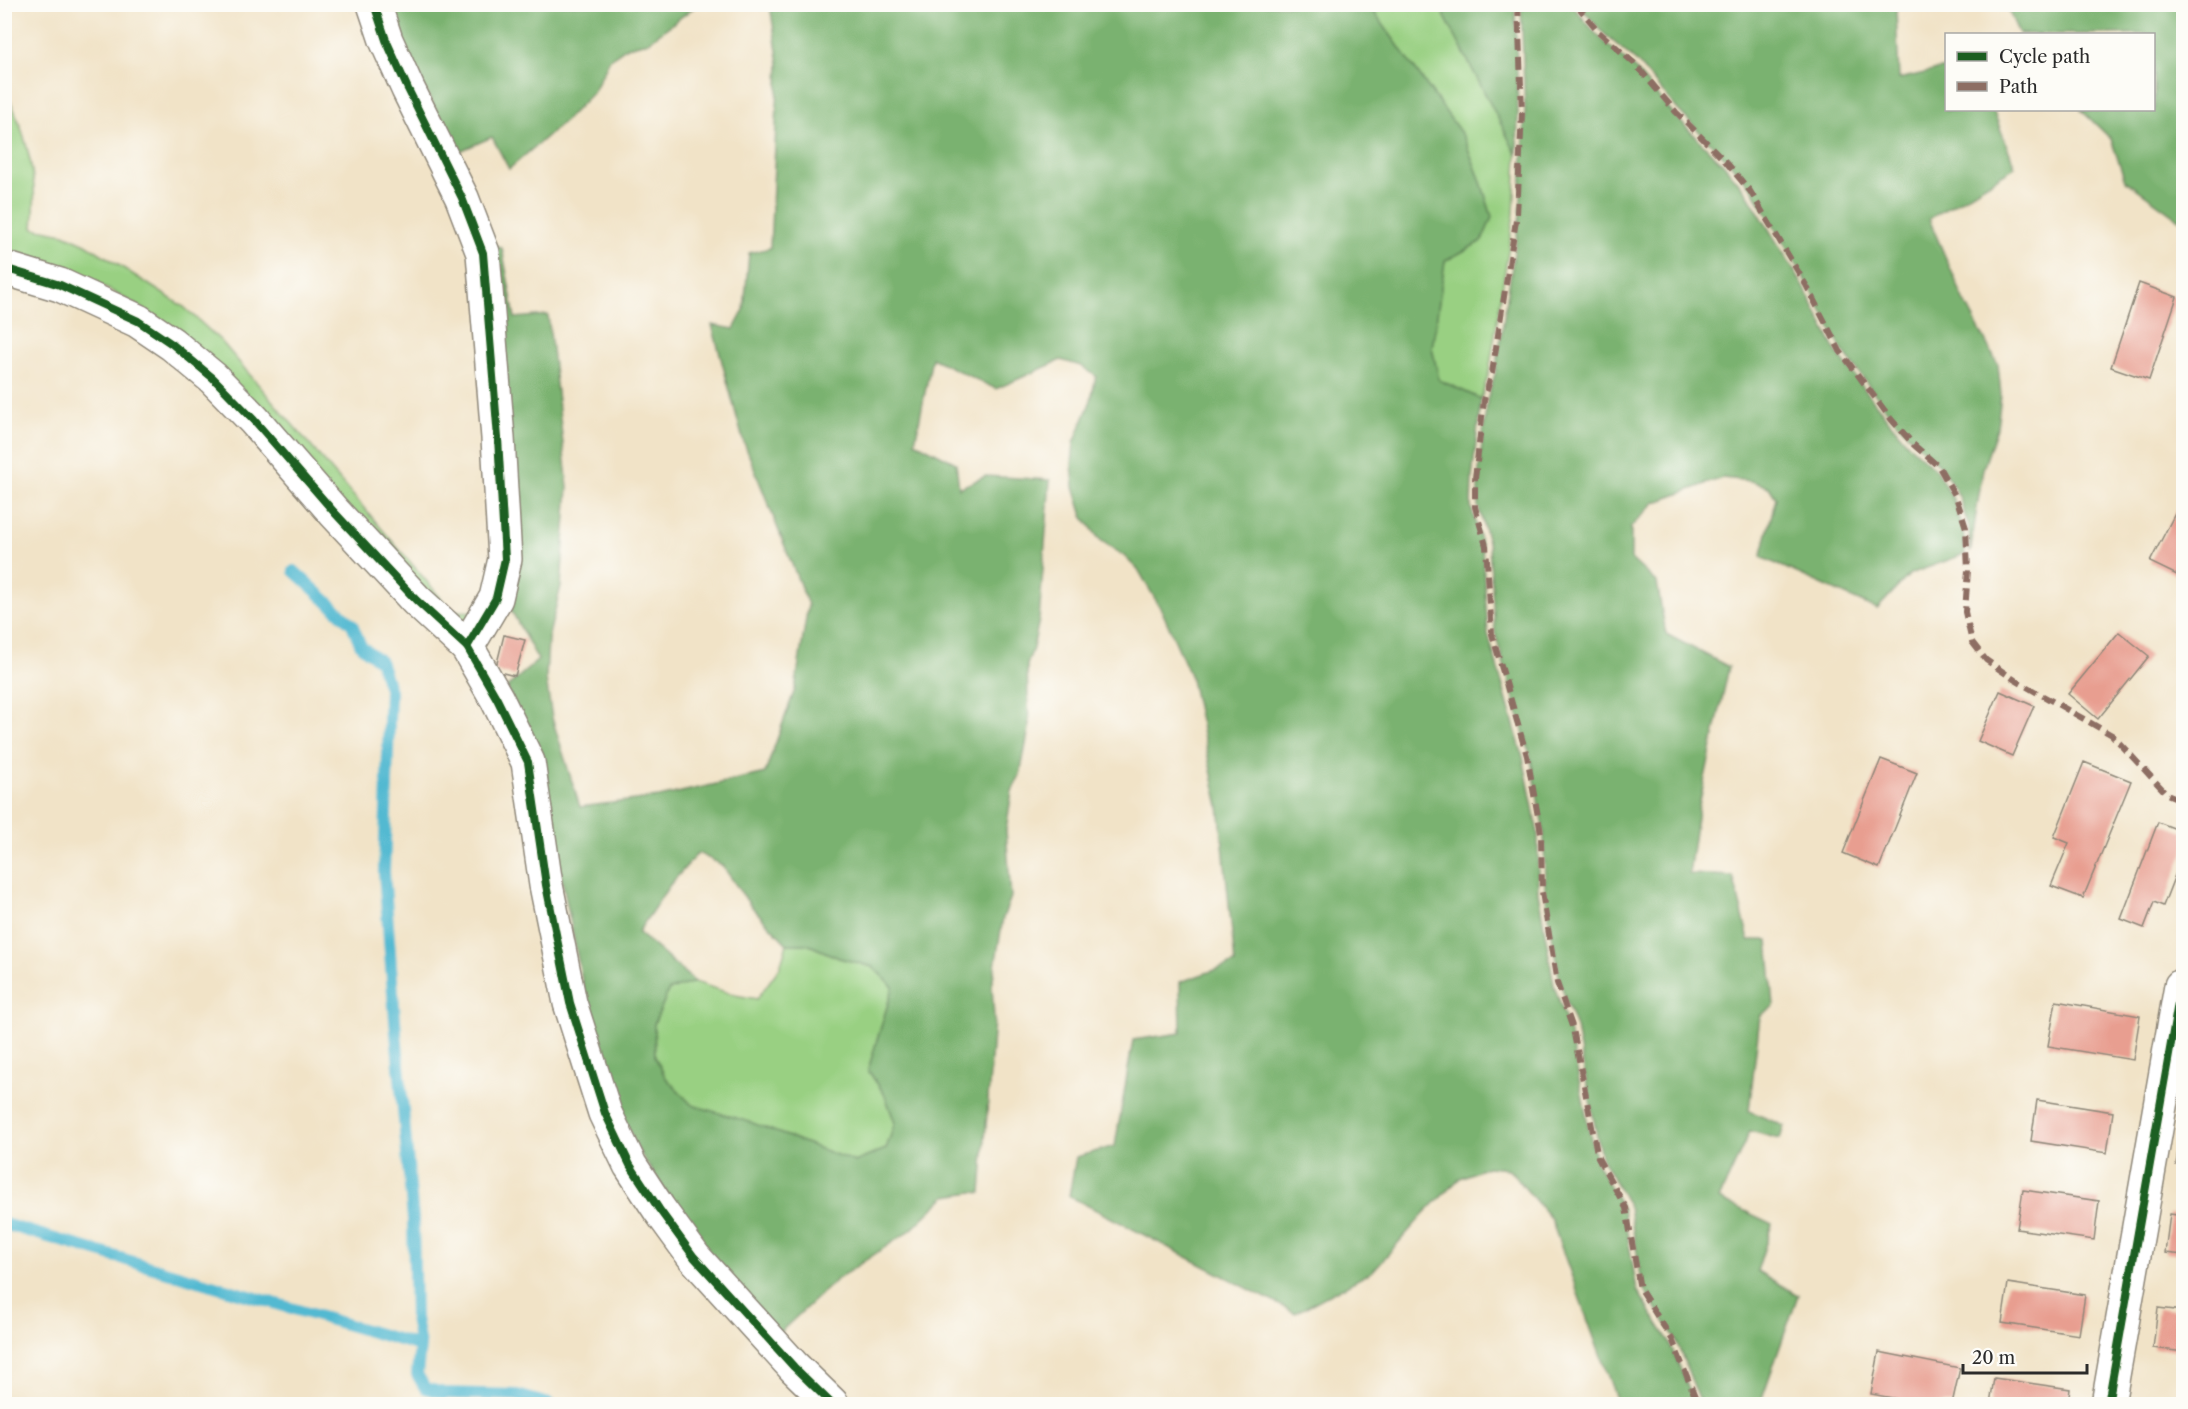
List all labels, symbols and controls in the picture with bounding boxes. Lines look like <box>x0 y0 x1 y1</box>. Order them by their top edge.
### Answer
legend <box>1945 33 2155 111</box>
text: Cycle path <box>1999 46 2090 68</box>
text: Path <box>1999 76 2038 98</box>
scale bar <box>1963 1337 2088 1375</box>
text: 20 m <box>1972 1347 2016 1369</box>

